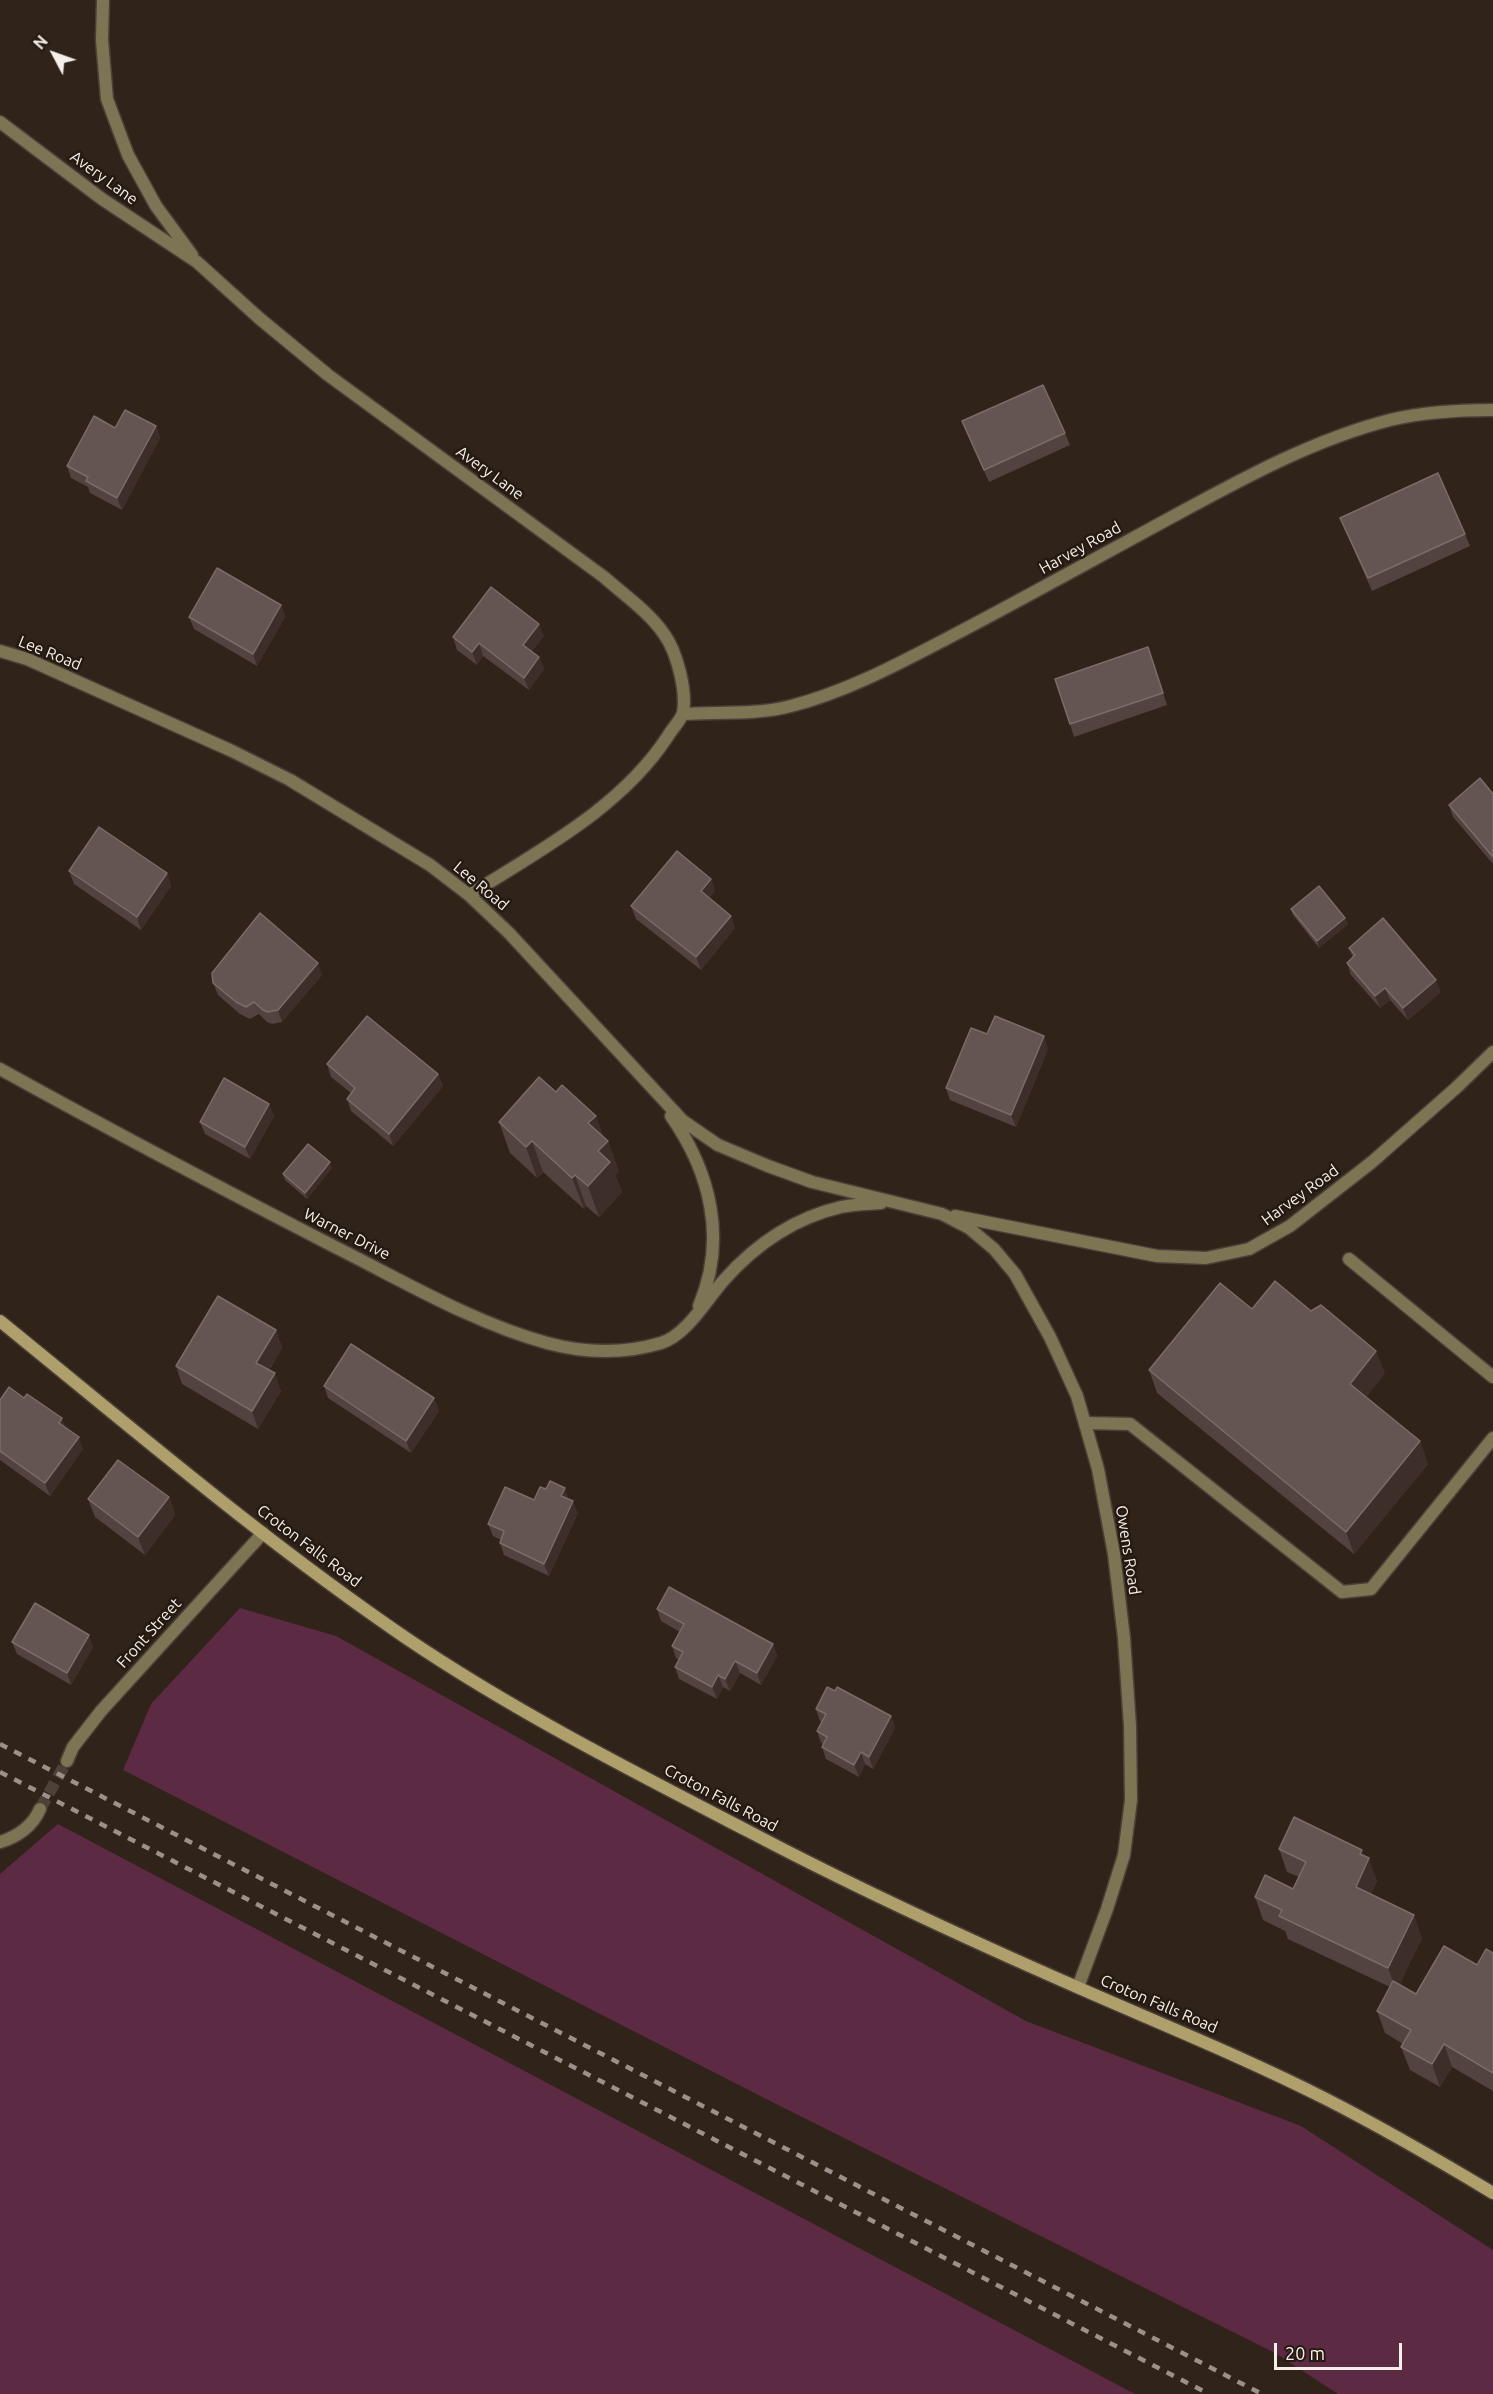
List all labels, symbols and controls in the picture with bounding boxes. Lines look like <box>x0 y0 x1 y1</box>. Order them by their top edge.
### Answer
north arrow <box>24 24 84 84</box>
text: N <box>30 32 51 53</box>
street label: Avery Lane <box>66 147 142 209</box>
street label: Avery Lane <box>452 442 528 504</box>
street label: Harvey Road <box>1036 518 1124 578</box>
street label: Lee Road <box>16 632 84 674</box>
street label: Lee Road <box>449 857 513 915</box>
street label: Harvey Road <box>1258 1161 1342 1229</box>
street label: Warner Drive <box>301 1204 393 1264</box>
street label: Croton Falls Road <box>253 1501 365 1591</box>
street label: Owens Road <box>1111 1504 1145 1596</box>
street label: Front Street <box>113 1594 185 1672</box>
street label: Croton Falls Road <box>661 1760 781 1836</box>
street label: Croton Falls Road <box>1097 1971 1221 2037</box>
scale bar <box>1277 2331 1404 2369</box>
text: 20 m <box>1285 2343 1325 2363</box>

